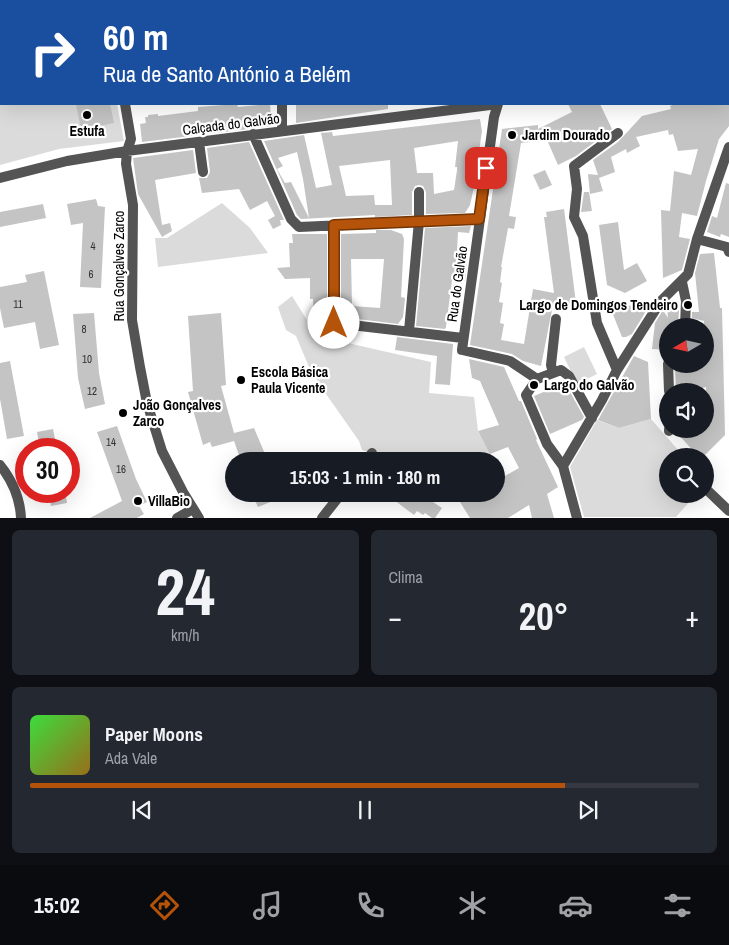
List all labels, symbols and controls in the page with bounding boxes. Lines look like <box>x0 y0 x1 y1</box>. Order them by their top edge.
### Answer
text: 60 m <box>103 14 168 61</box>
icon: right <box>20 20 85 85</box>
text: Rua de Santo António a Belém <box>103 59 351 89</box>
marker: Estufa <box>81 109 93 121</box>
street label: Calçada do Galvão <box>181 109 281 139</box>
place label: Estufa <box>69 122 105 140</box>
place label: Jardim Dourado <box>522 126 610 144</box>
marker: Jardim Dourado <box>506 129 518 141</box>
pin <box>465 147 507 189</box>
icon: arrive <box>472 154 500 182</box>
street label: Rua Gonçalves Zarco <box>110 210 128 322</box>
house number: 4 <box>90 239 96 253</box>
street label: Rua do Galvão <box>443 245 471 323</box>
house number: 6 <box>88 267 94 281</box>
position arrow <box>307 296 359 348</box>
place label: Largo de Domingos Tendeiro <box>519 296 678 314</box>
house number: 11 <box>13 297 23 311</box>
marker: Largo de Domingos Tendeiro <box>682 299 694 311</box>
north arrow <box>659 318 714 372</box>
map controls <box>659 318 714 503</box>
house number: 8 <box>81 322 87 336</box>
house number: 10 <box>82 352 92 366</box>
place label: Escola Básica Paula Vicente <box>251 363 329 397</box>
marker: Escola Básica Paula Vicente <box>235 374 247 386</box>
place label: Largo do Galvão <box>544 376 635 394</box>
marker: Largo do Galvão <box>528 379 540 391</box>
button: sound <box>659 383 714 438</box>
house number: 12 <box>87 384 97 398</box>
place label: João Gonçalves Zarco <box>133 396 221 430</box>
marker: João Gonçalves Zarco <box>117 407 129 419</box>
house number: 14 <box>106 435 116 449</box>
speed limit sign: 30 <box>15 438 80 503</box>
button: search <box>659 448 714 503</box>
house number: 16 <box>116 462 126 476</box>
text: 15:03 · 1 min · 180 m <box>290 464 440 490</box>
place label: VillaBio <box>148 492 190 510</box>
marker: VillaBio <box>132 495 144 507</box>
text: 24 <box>156 548 215 635</box>
text: Clima <box>389 566 423 588</box>
text: 20° <box>519 591 569 642</box>
text: − <box>389 598 402 636</box>
text: + <box>686 598 699 636</box>
text: km/h <box>171 624 199 646</box>
text: Paper Moons <box>105 721 203 747</box>
text: Ada Vale <box>105 747 157 769</box>
icon: previous <box>128 796 156 824</box>
icon: pause <box>351 796 379 824</box>
icon: next <box>574 796 602 824</box>
icon: directions <box>147 888 182 923</box>
icon: music <box>250 888 285 923</box>
icon: phone <box>353 888 388 923</box>
icon: climate <box>455 888 490 923</box>
icon: car <box>558 888 593 923</box>
icon: filters <box>660 888 695 923</box>
text: 15:02 <box>34 890 80 920</box>

